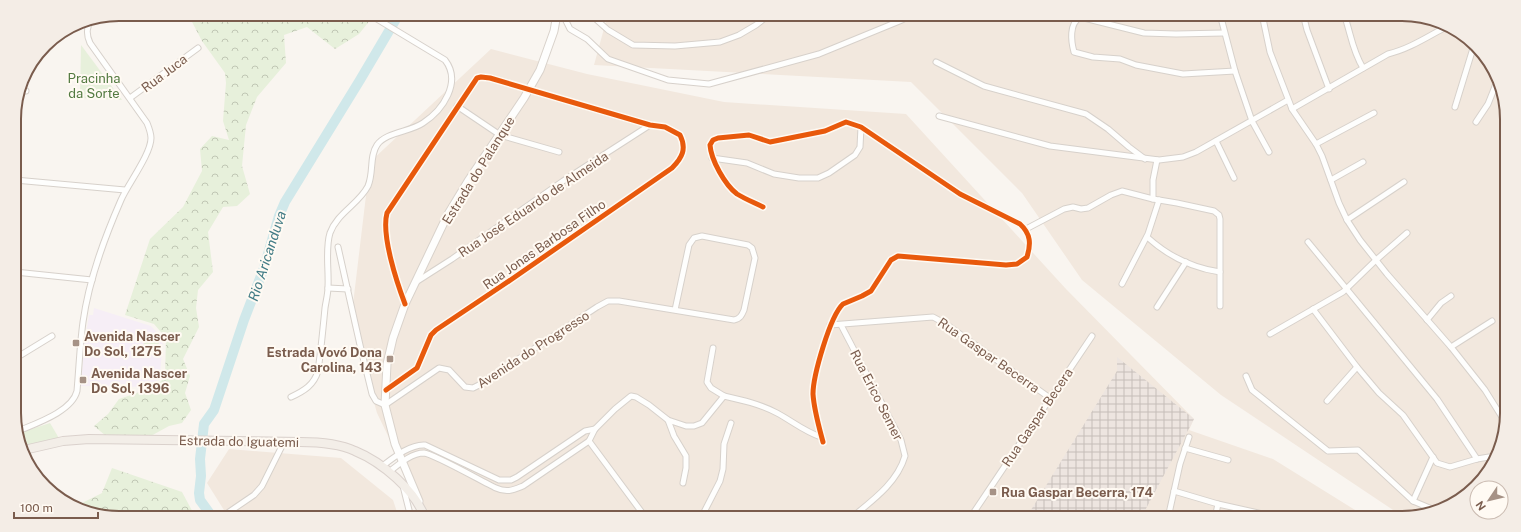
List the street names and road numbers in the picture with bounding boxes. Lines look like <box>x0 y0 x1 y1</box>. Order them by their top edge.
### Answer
street label: Rua Juca <box>138 51 190 95</box>
street label: Estrada do Palanque <box>439 114 518 227</box>
street label: Rua José Eduardo de Almeida <box>456 149 611 260</box>
street label: Rua Jonas Barbosa Filho <box>480 196 608 292</box>
street label: Avenida do Progresso <box>474 308 592 391</box>
street label: Rua Gaspar Becerra <box>935 315 1042 396</box>
street label: Rua Erico Semer <box>847 347 906 443</box>
street label: Rua Gaspar Becera <box>999 365 1076 469</box>
street label: Estrada do Iguatemi <box>179 433 299 450</box>

